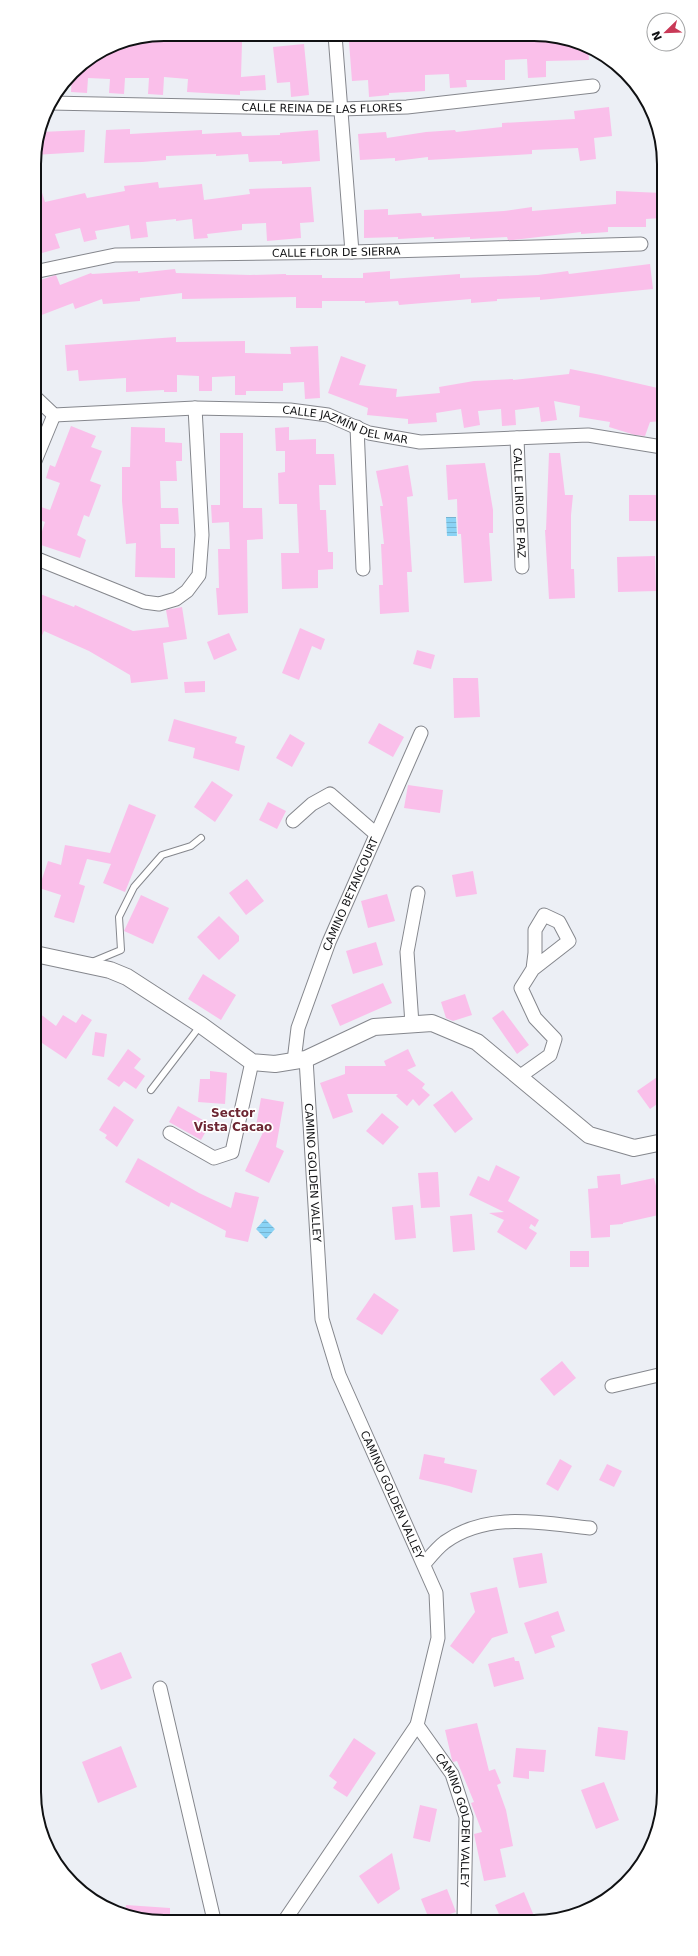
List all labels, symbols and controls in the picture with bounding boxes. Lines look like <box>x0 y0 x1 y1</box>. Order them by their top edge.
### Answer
north arrow <box>646 12 686 52</box>
text: N <box>649 29 665 42</box>
street label: CALLE REINA DE LAS FLORES <box>241 100 403 116</box>
street label: CALLE FLOR DE SIERRA <box>272 244 401 260</box>
street label: CALLE JAZMÍN DEL MAR <box>282 403 410 446</box>
street label: CALLE LIRIO DE PAZ <box>511 448 528 559</box>
street label: CAMINO BETANCOURT <box>320 835 381 953</box>
street label: CAMINO GOLDEN VALLEY <box>302 1103 324 1243</box>
district label: Sector Vista Cacao <box>194 1106 272 1134</box>
street label: CAMINO GOLDEN VALLEY <box>358 1428 427 1561</box>
street label: CAMINO GOLDEN VALLEY <box>433 1751 473 1887</box>

